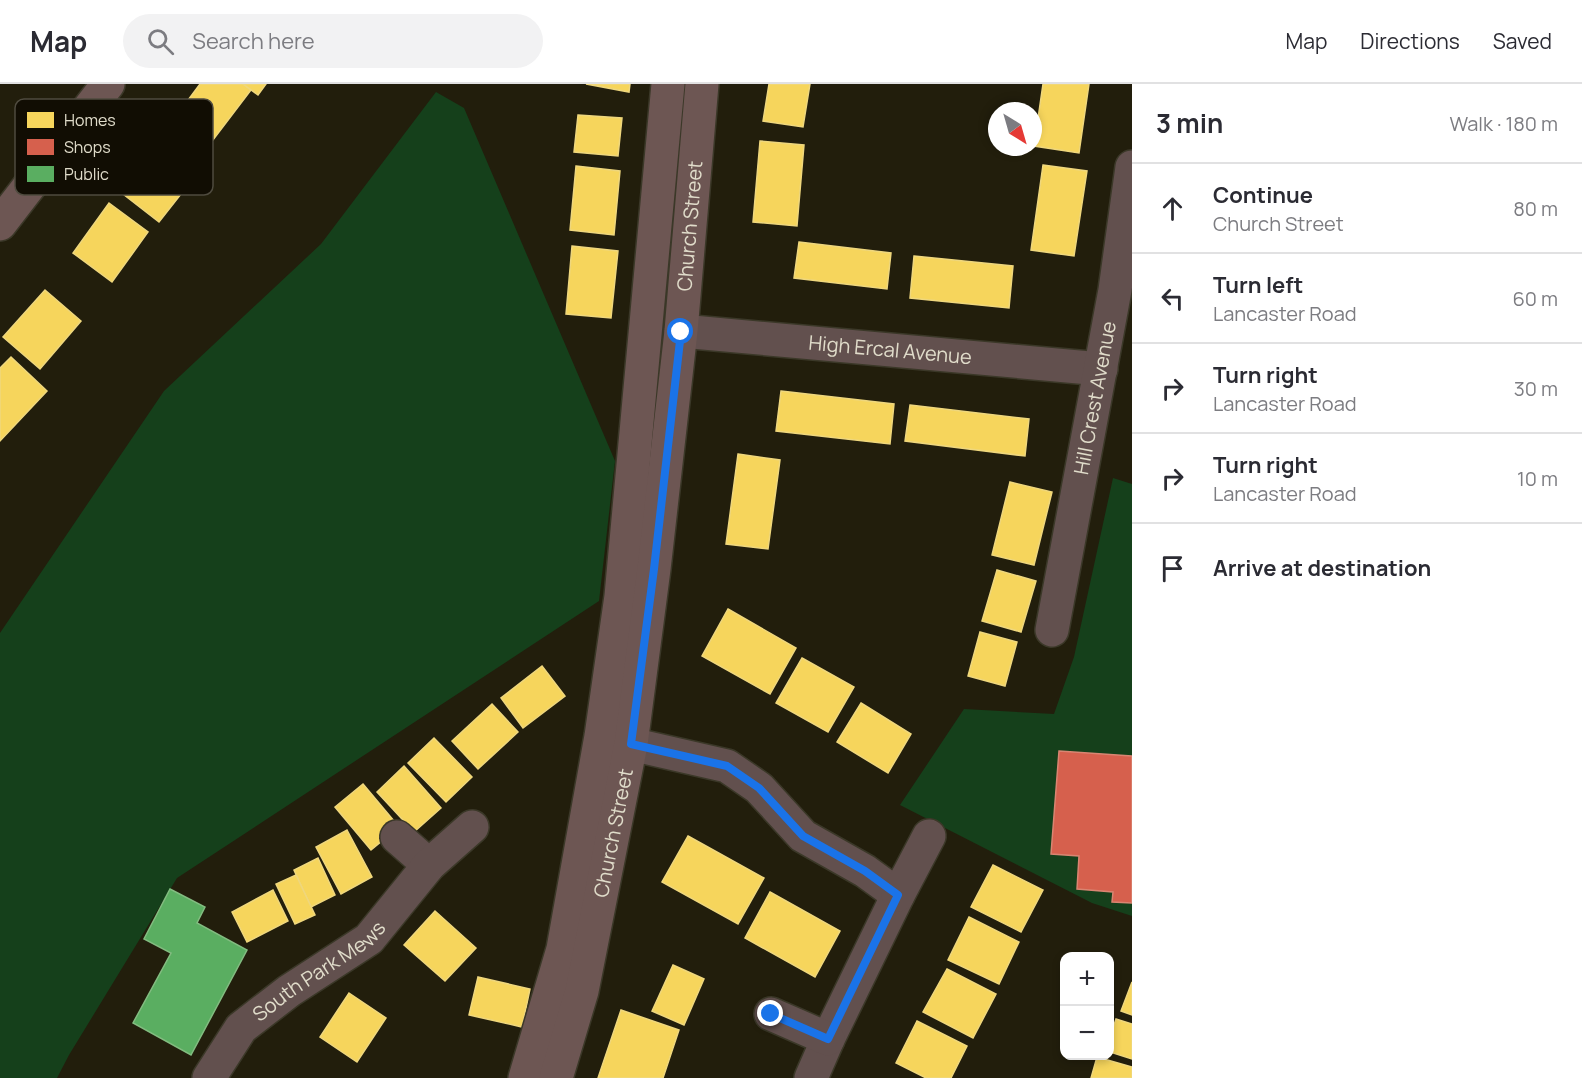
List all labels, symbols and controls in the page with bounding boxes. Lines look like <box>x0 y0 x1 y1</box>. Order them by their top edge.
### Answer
search box <box>123 14 543 68</box>
text: Map <box>30 22 87 60</box>
icon: search <box>144 25 177 58</box>
text: Search here <box>192 26 315 56</box>
text: Map <box>1286 27 1327 55</box>
text: Directions <box>1360 27 1460 55</box>
text: Saved <box>1493 27 1552 55</box>
legend <box>15 99 213 195</box>
north arrow <box>988 102 1042 156</box>
text: 3 min <box>1156 105 1223 141</box>
text: Homes <box>64 109 116 131</box>
text: Walk · 180 m <box>1449 110 1558 137</box>
text: Shops <box>64 136 111 158</box>
street label: Church Street <box>670 160 708 292</box>
text: Public <box>64 163 109 185</box>
text: Continue <box>1213 180 1313 210</box>
icon: ahead <box>1156 192 1189 225</box>
text: 80 m <box>1513 195 1558 222</box>
text: Church Street <box>1213 210 1344 237</box>
text: Turn left <box>1213 270 1303 300</box>
icon: left <box>1156 282 1189 315</box>
text: 60 m <box>1512 285 1558 312</box>
text: Lancaster Road <box>1213 300 1357 327</box>
route start <box>667 318 693 344</box>
street label: Hill Crest Avenue <box>1067 319 1122 477</box>
street label: High Ercal Avenue <box>807 329 973 370</box>
text: Turn right <box>1213 360 1318 390</box>
icon: right <box>1156 372 1189 405</box>
text: 30 m <box>1514 375 1558 402</box>
text: Lancaster Road <box>1213 390 1357 417</box>
text: Turn right <box>1213 450 1318 480</box>
icon: right <box>1156 462 1189 495</box>
text: 10 m <box>1517 465 1558 492</box>
text: Lancaster Road <box>1213 480 1357 507</box>
icon: arrive <box>1156 552 1189 585</box>
text: Arrive at destination <box>1213 553 1431 583</box>
street label: Church Street <box>587 766 639 900</box>
street label: South Park Mews <box>247 915 391 1027</box>
map controls <box>1060 952 1114 1060</box>
button: + <box>1060 952 1114 1006</box>
route end <box>757 1000 783 1026</box>
button: − <box>1060 1006 1114 1060</box>

